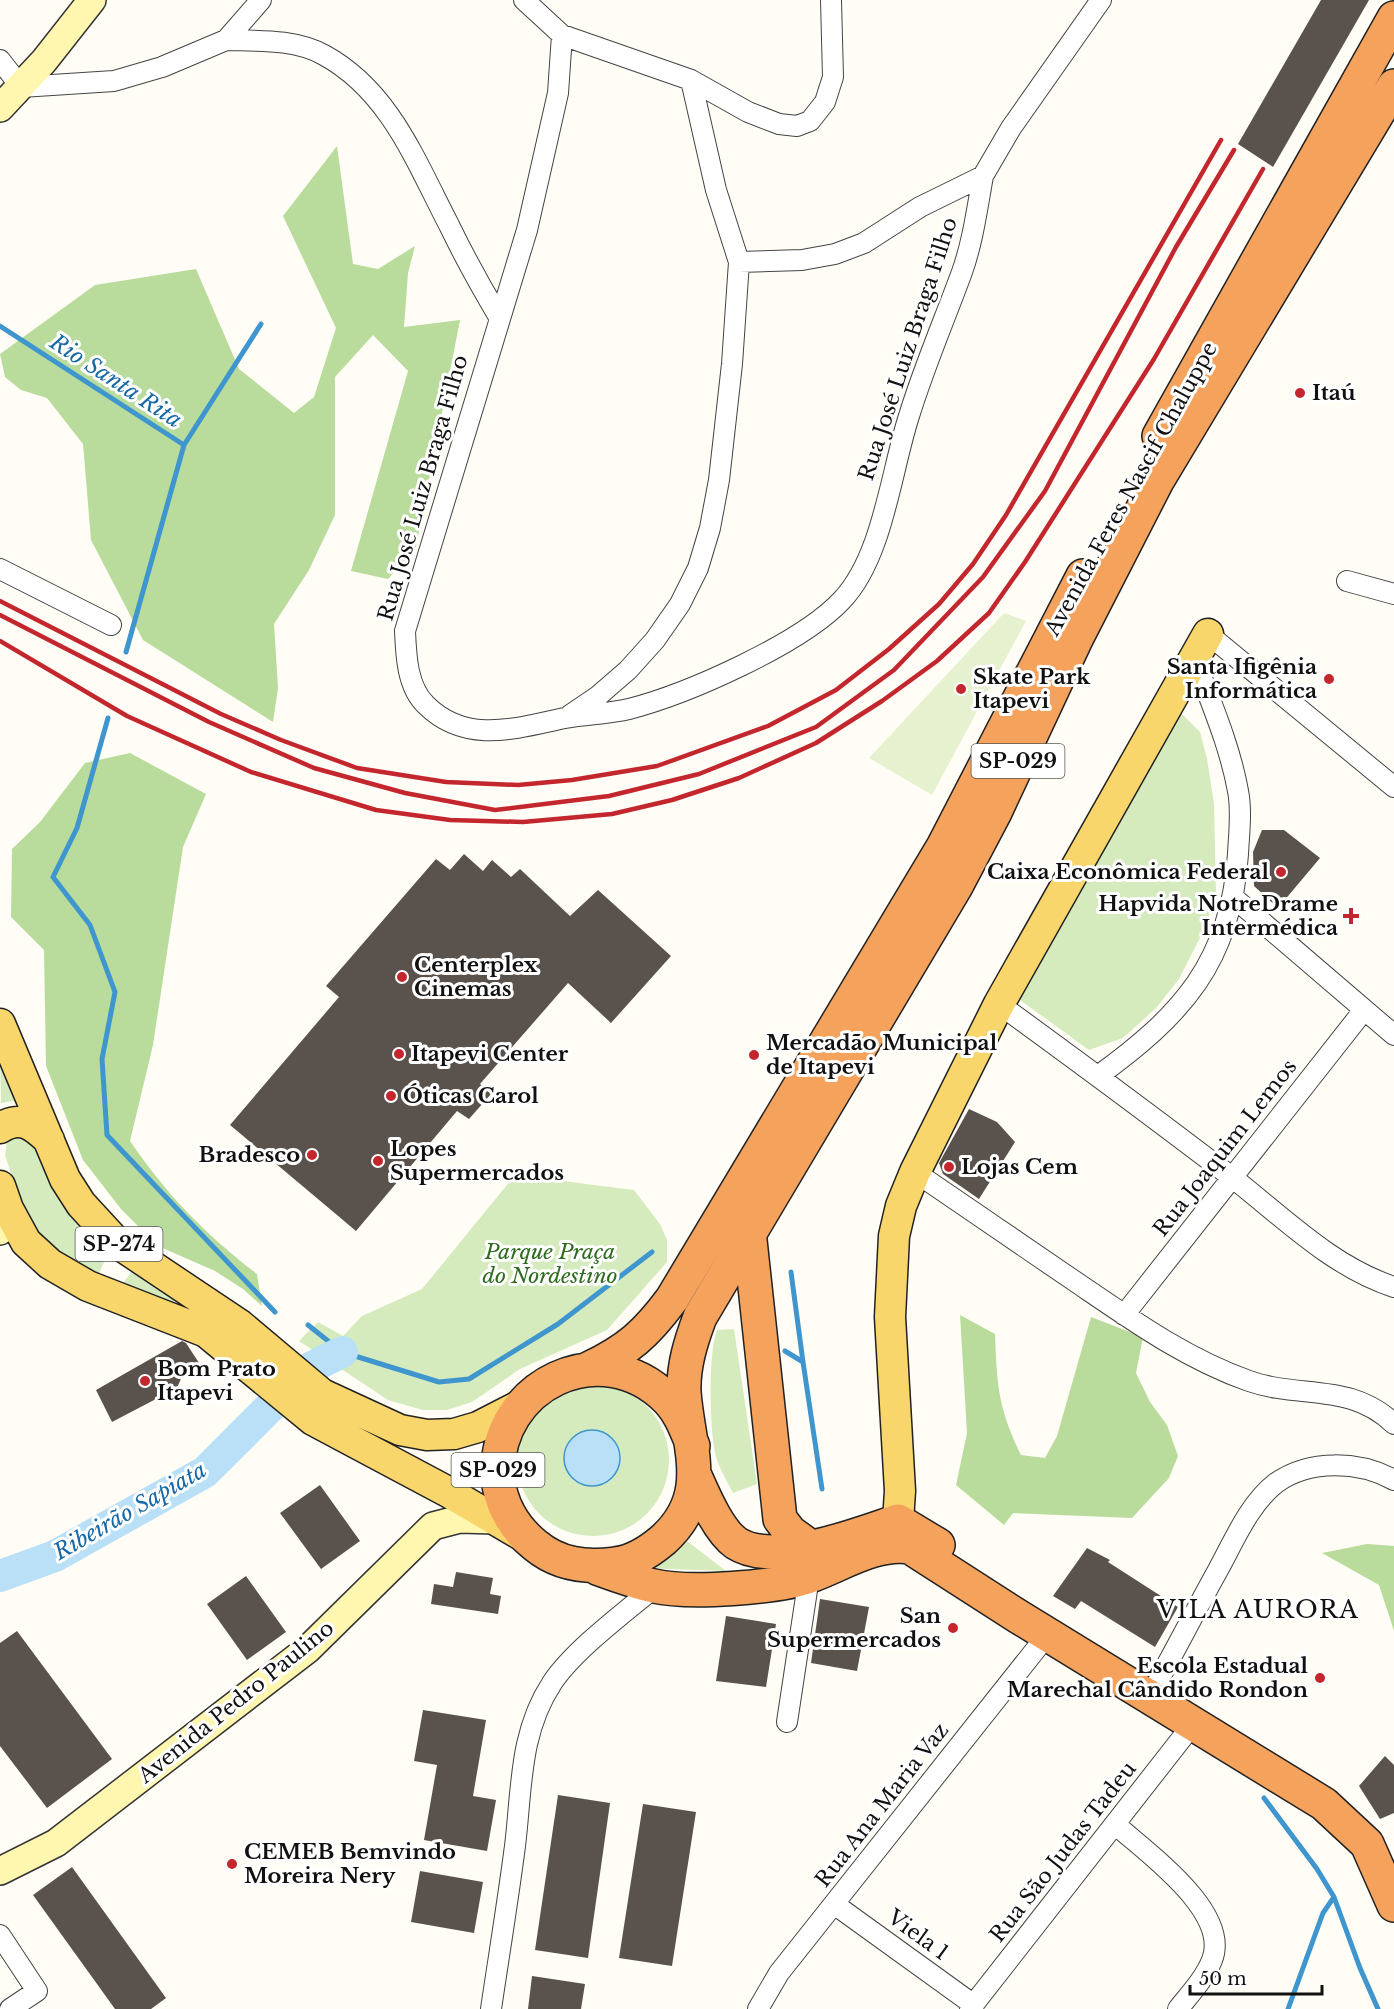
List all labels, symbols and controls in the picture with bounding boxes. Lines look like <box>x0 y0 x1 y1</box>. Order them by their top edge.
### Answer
street label: Rua José Luiz Braga Filho <box>853 214 963 484</box>
water label: Rio Santa Rita <box>44 328 187 434</box>
street label: Avenida Feres Nascif Chaluppe <box>1039 337 1223 641</box>
street label: Rua José Luiz Braga Filho <box>373 352 473 624</box>
place label: Itaú <box>1312 380 1356 406</box>
marker: Itaú <box>1293 386 1307 400</box>
place label: Santa Ifigênia Informática <box>1167 654 1317 704</box>
place label: Skate Park Itapevi <box>973 664 1091 714</box>
marker: Santa Ifigênia Informática <box>1322 672 1336 686</box>
marker: Skate Park Itapevi <box>954 682 968 696</box>
road number: SP-029 <box>972 744 1064 778</box>
place label: Caixa Econômica Federal <box>987 859 1270 885</box>
marker: Caixa Econômica Federal <box>1274 865 1288 879</box>
place label: Hapvida NotreDrame Intermédica <box>1098 891 1338 941</box>
marker: Hapvida NotreDrame Intermédica <box>1342 907 1360 925</box>
place label: Centerplex Cinemas <box>414 952 538 1002</box>
marker: Centerplex Cinemas <box>395 970 409 984</box>
place label: Mercadão Municipal de Itapevi <box>766 1030 998 1080</box>
place label: Itapevi Center <box>411 1041 569 1067</box>
marker: Itapevi Center <box>392 1047 406 1061</box>
marker: Mercadão Municipal de Itapevi <box>747 1048 761 1062</box>
street label: Rua Joaquim Lemos <box>1148 1054 1302 1242</box>
place label: Óticas Carol <box>403 1083 539 1109</box>
marker: Óticas Carol <box>384 1089 398 1103</box>
place label: Lopes Supermercados <box>390 1136 564 1186</box>
place label: Bradesco <box>198 1142 300 1168</box>
marker: Bradesco <box>305 1148 319 1162</box>
marker: Lopes Supermercados <box>371 1154 385 1168</box>
place label: Lojas Cem <box>961 1154 1078 1180</box>
marker: Lojas Cem <box>942 1160 956 1174</box>
road number: SP-274 <box>76 1227 162 1261</box>
park label: Parque Praça do Nordestino <box>482 1239 618 1289</box>
place label: Bom Prato Itapevi <box>157 1356 276 1406</box>
marker: Bom Prato Itapevi <box>138 1374 152 1388</box>
road number: SP-029 <box>452 1453 544 1487</box>
water label: Ribeirão Sapiata <box>48 1456 211 1566</box>
district label: VILA AURORA <box>1156 1595 1359 1624</box>
place label: San Supermercados <box>767 1603 941 1653</box>
street label: Avenida Pedro Paulino <box>132 1615 339 1790</box>
marker: San Supermercados <box>946 1621 960 1635</box>
place label: Escola Estadual Marechal Cândido Rondon <box>1007 1653 1309 1703</box>
marker: Escola Estadual Marechal Cândido Rondon <box>1313 1671 1327 1685</box>
street label: Rua Ana Maria Vaz <box>810 1718 954 1892</box>
street label: Rua São Judas Tadeu <box>984 1756 1142 1948</box>
place label: CEMEB Bemvindo Moreira Nery <box>244 1839 456 1889</box>
marker: CEMEB Bemvindo Moreira Nery <box>225 1857 239 1871</box>
street label: Viela 1 <box>882 1904 954 1966</box>
scale bar <box>1190 1958 1322 1996</box>
text: 50 m <box>1199 1968 1247 1990</box>

